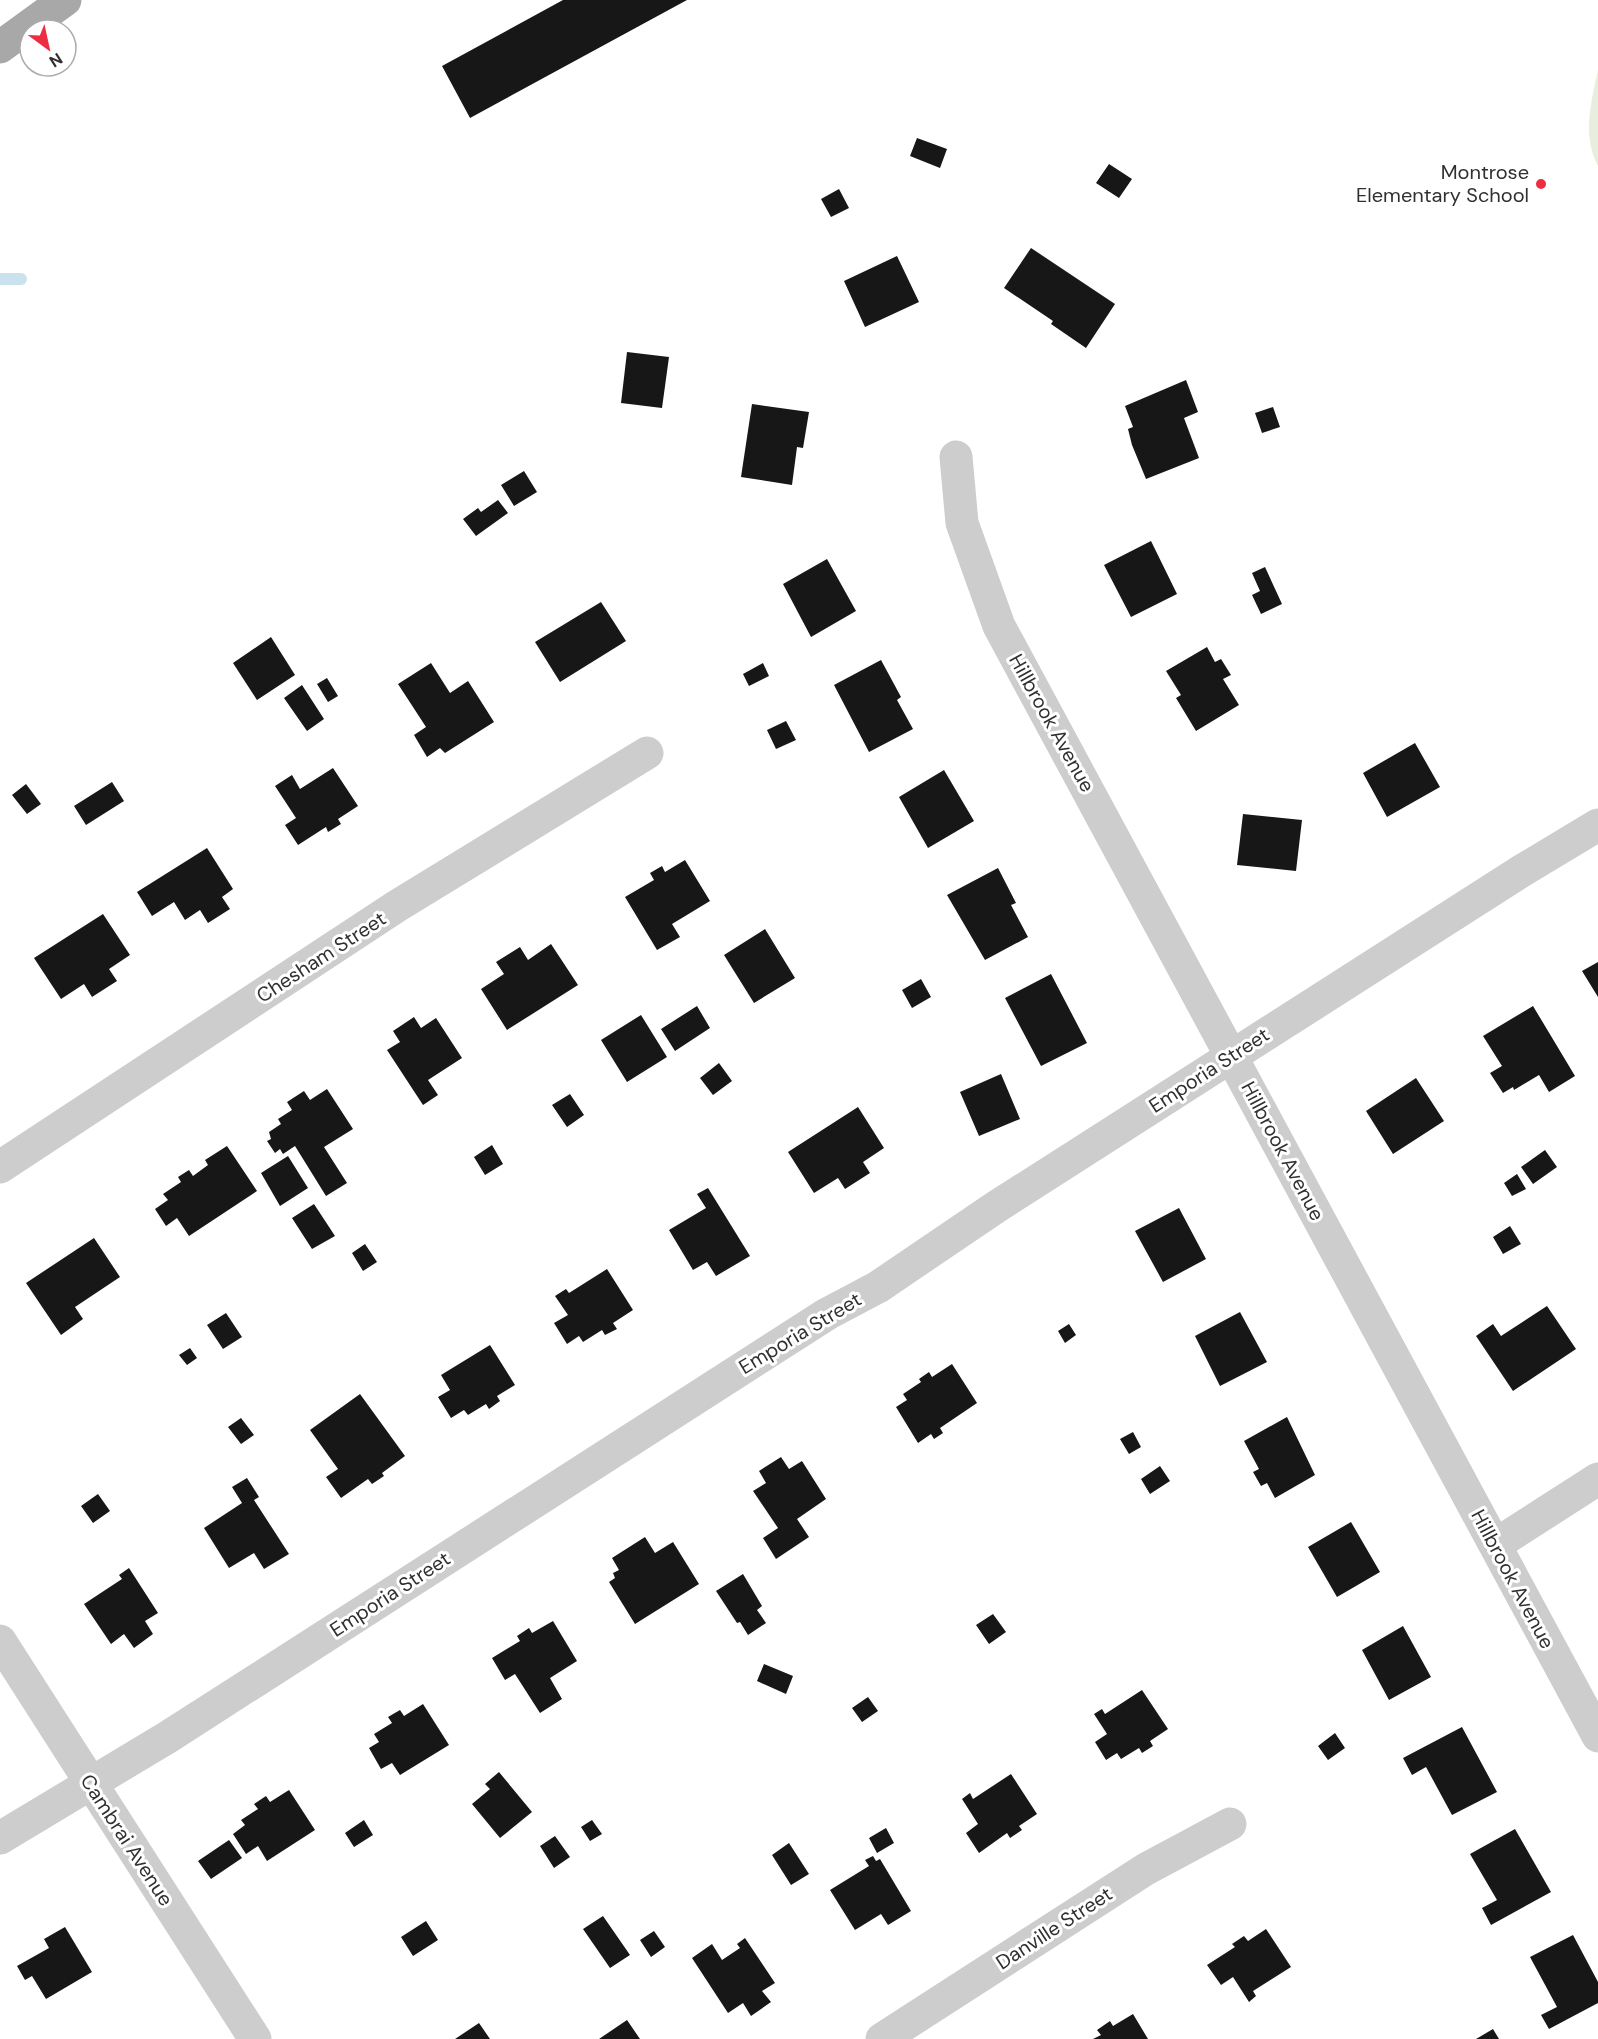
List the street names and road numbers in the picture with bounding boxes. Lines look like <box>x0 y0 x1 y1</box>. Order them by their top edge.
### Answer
street label: Hillbrook Avenue <box>1003 649 1101 797</box>
street label: Chesham Street <box>251 905 391 1009</box>
street label: Emporia Street <box>1144 1021 1274 1119</box>
street label: Hillbrook Avenue <box>1235 1077 1331 1225</box>
street label: Emporia Street <box>734 1286 866 1380</box>
street label: Hillbrook Avenue <box>1465 1505 1561 1653</box>
street label: Emporia Street <box>325 1545 455 1643</box>
street label: Cambrai Avenue <box>75 1769 179 1911</box>
street label: Danville Street <box>991 1881 1117 1975</box>

